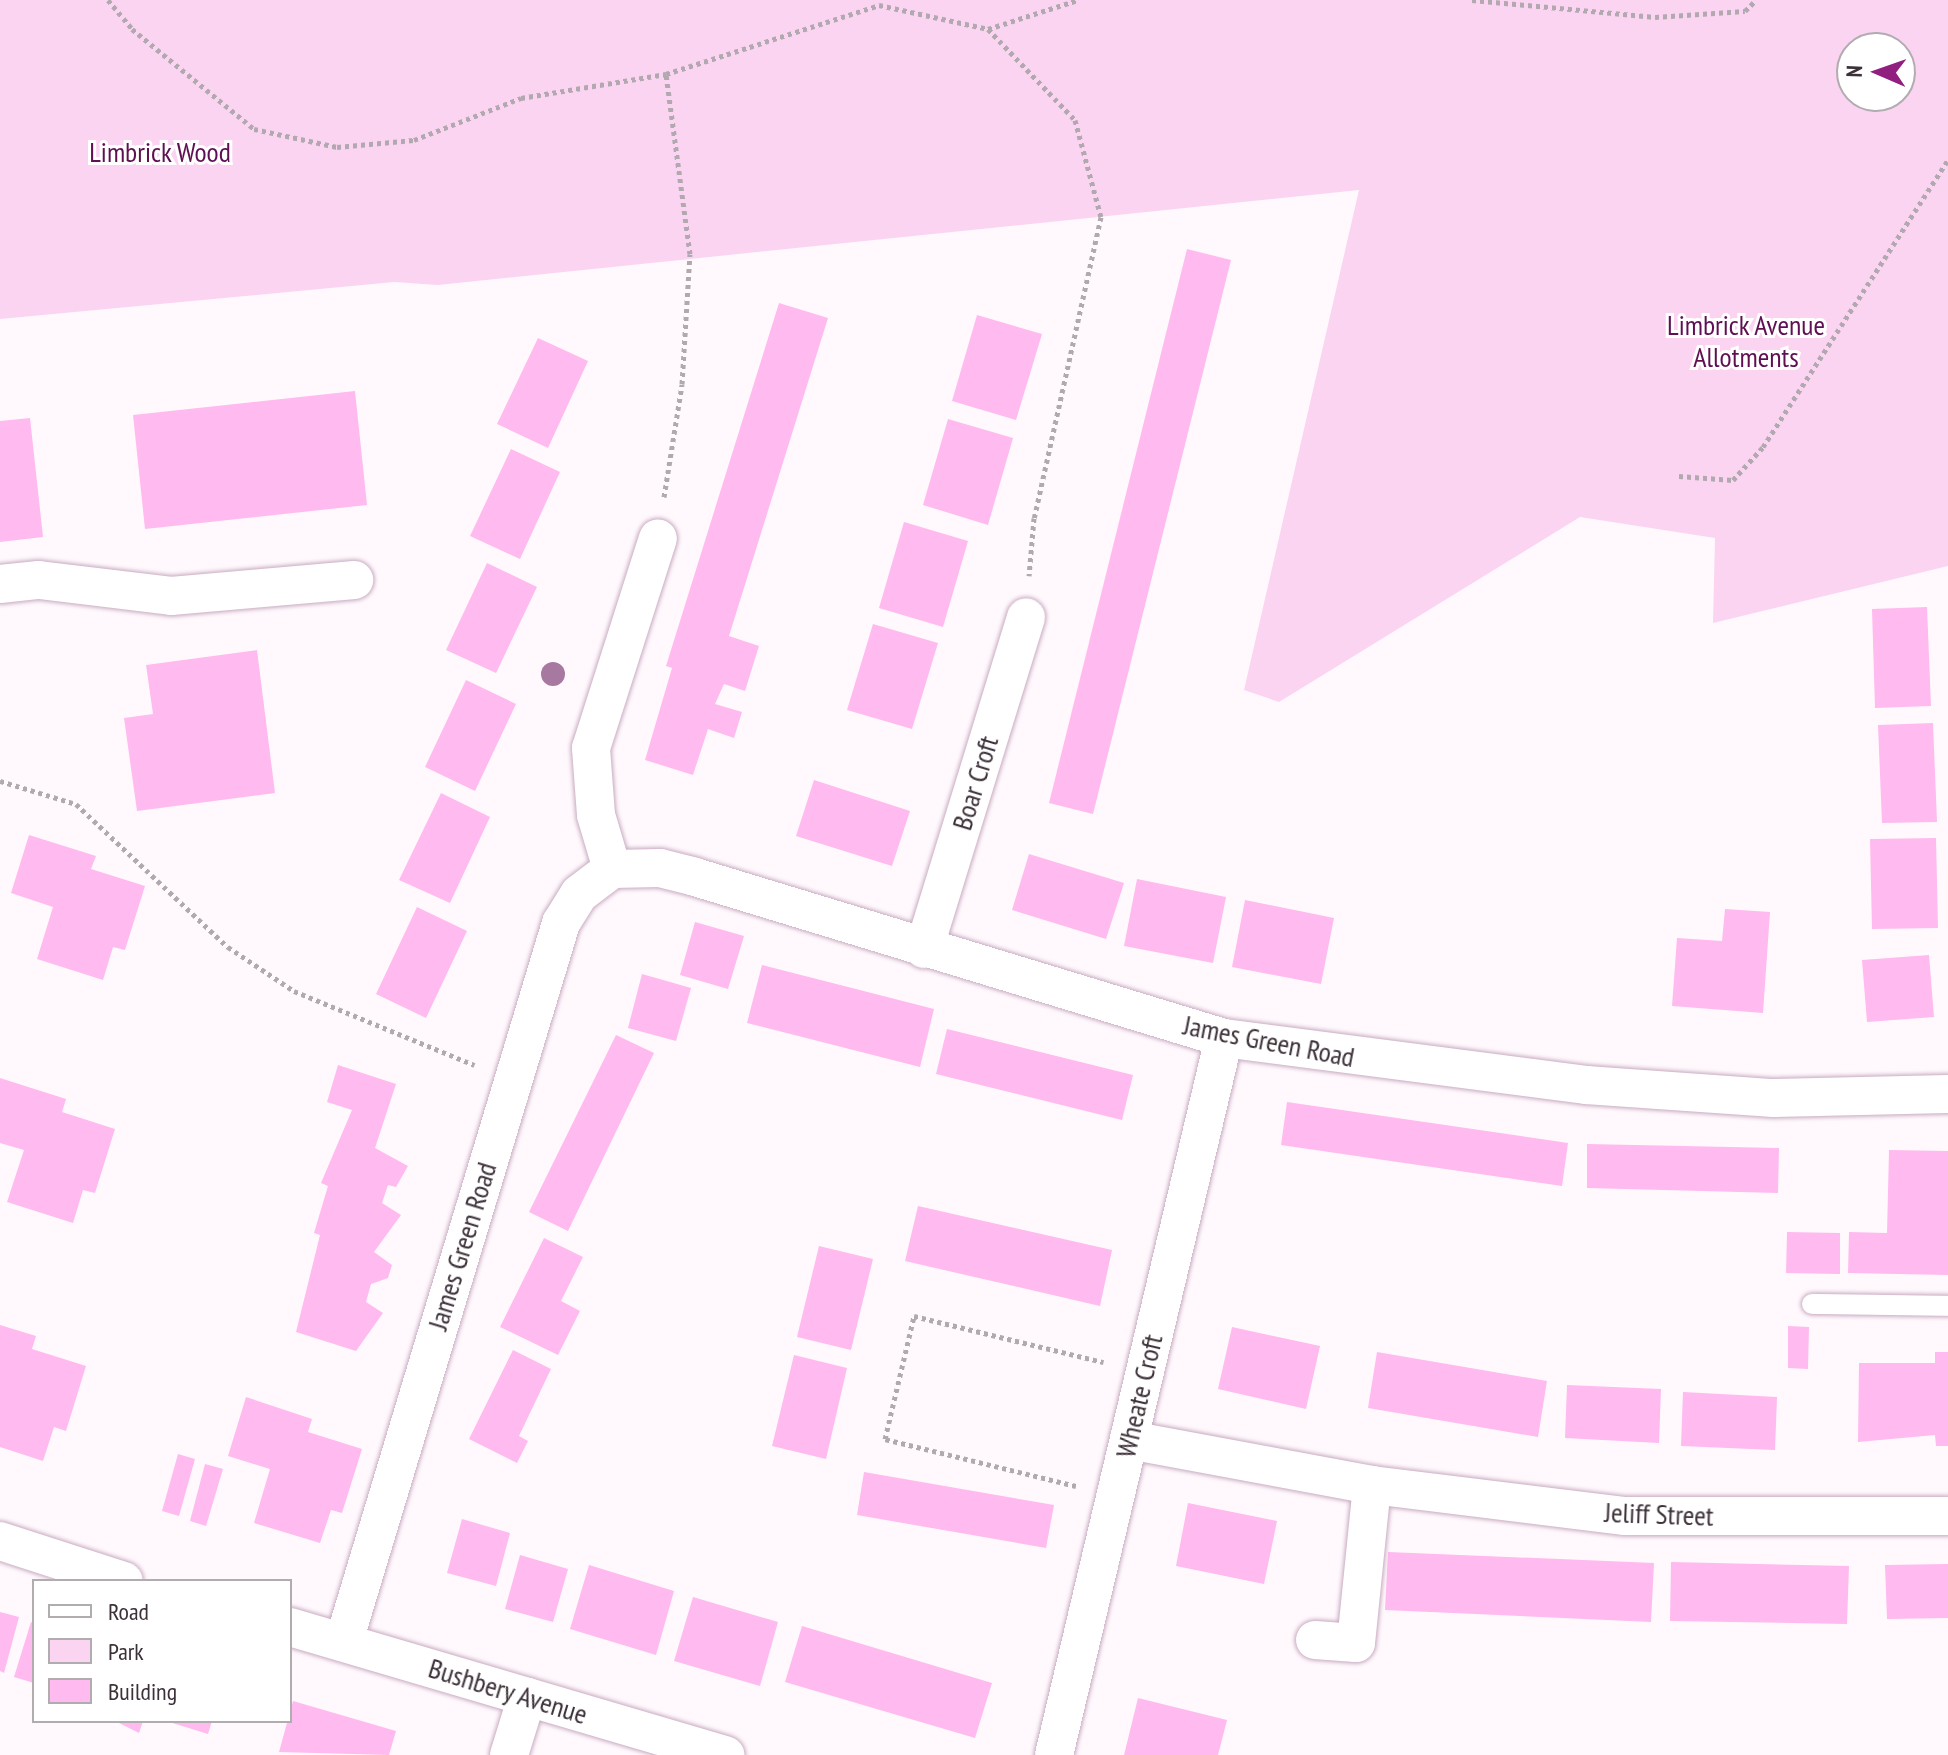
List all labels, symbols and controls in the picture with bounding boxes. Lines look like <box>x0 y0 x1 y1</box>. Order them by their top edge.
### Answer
north arrow <box>1836 32 1916 112</box>
text: N <box>1840 65 1868 78</box>
park label: Limbrick Wood <box>89 135 231 169</box>
park label: Limbrick Avenue Allotments <box>1666 308 1826 374</box>
street label: Boar Croft <box>945 732 1005 834</box>
street label: James Green Road <box>1181 1008 1357 1074</box>
street label: James Green Road <box>421 1158 503 1334</box>
street label: Wheate Croft <box>1109 1331 1169 1461</box>
street label: Jeliff Street <box>1604 1495 1714 1533</box>
legend <box>32 1579 292 1723</box>
text: Road <box>108 1596 149 1627</box>
text: Park <box>108 1636 144 1667</box>
street label: Bushbery Avenue <box>424 1651 592 1731</box>
text: Building <box>108 1676 177 1707</box>

